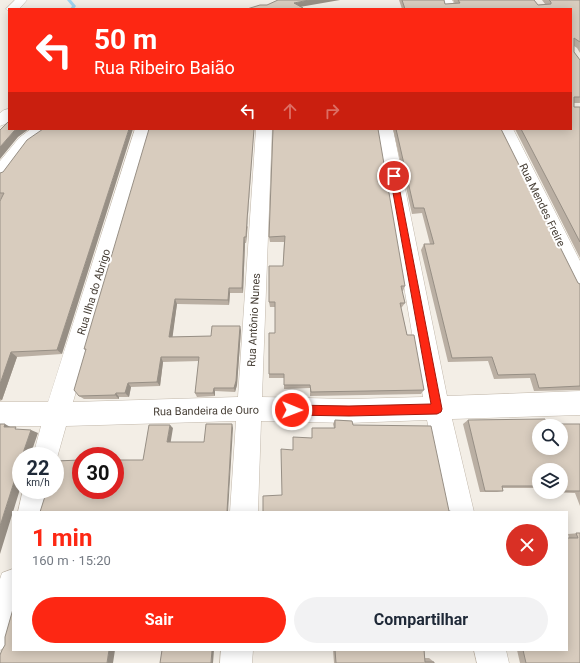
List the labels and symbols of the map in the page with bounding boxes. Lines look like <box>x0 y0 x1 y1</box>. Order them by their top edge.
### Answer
pin <box>377 159 411 193</box>
street label: Rua Mendes Freire <box>516 161 568 249</box>
street label: Rua Ilha do Abrigo <box>75 247 113 337</box>
street label: Rua Antônio Nunes <box>245 272 263 367</box>
position arrow <box>271 389 313 431</box>
street label: Rua Bandeira de Ouro <box>153 404 259 418</box>
speed limit sign: 30 <box>72 447 124 499</box>

